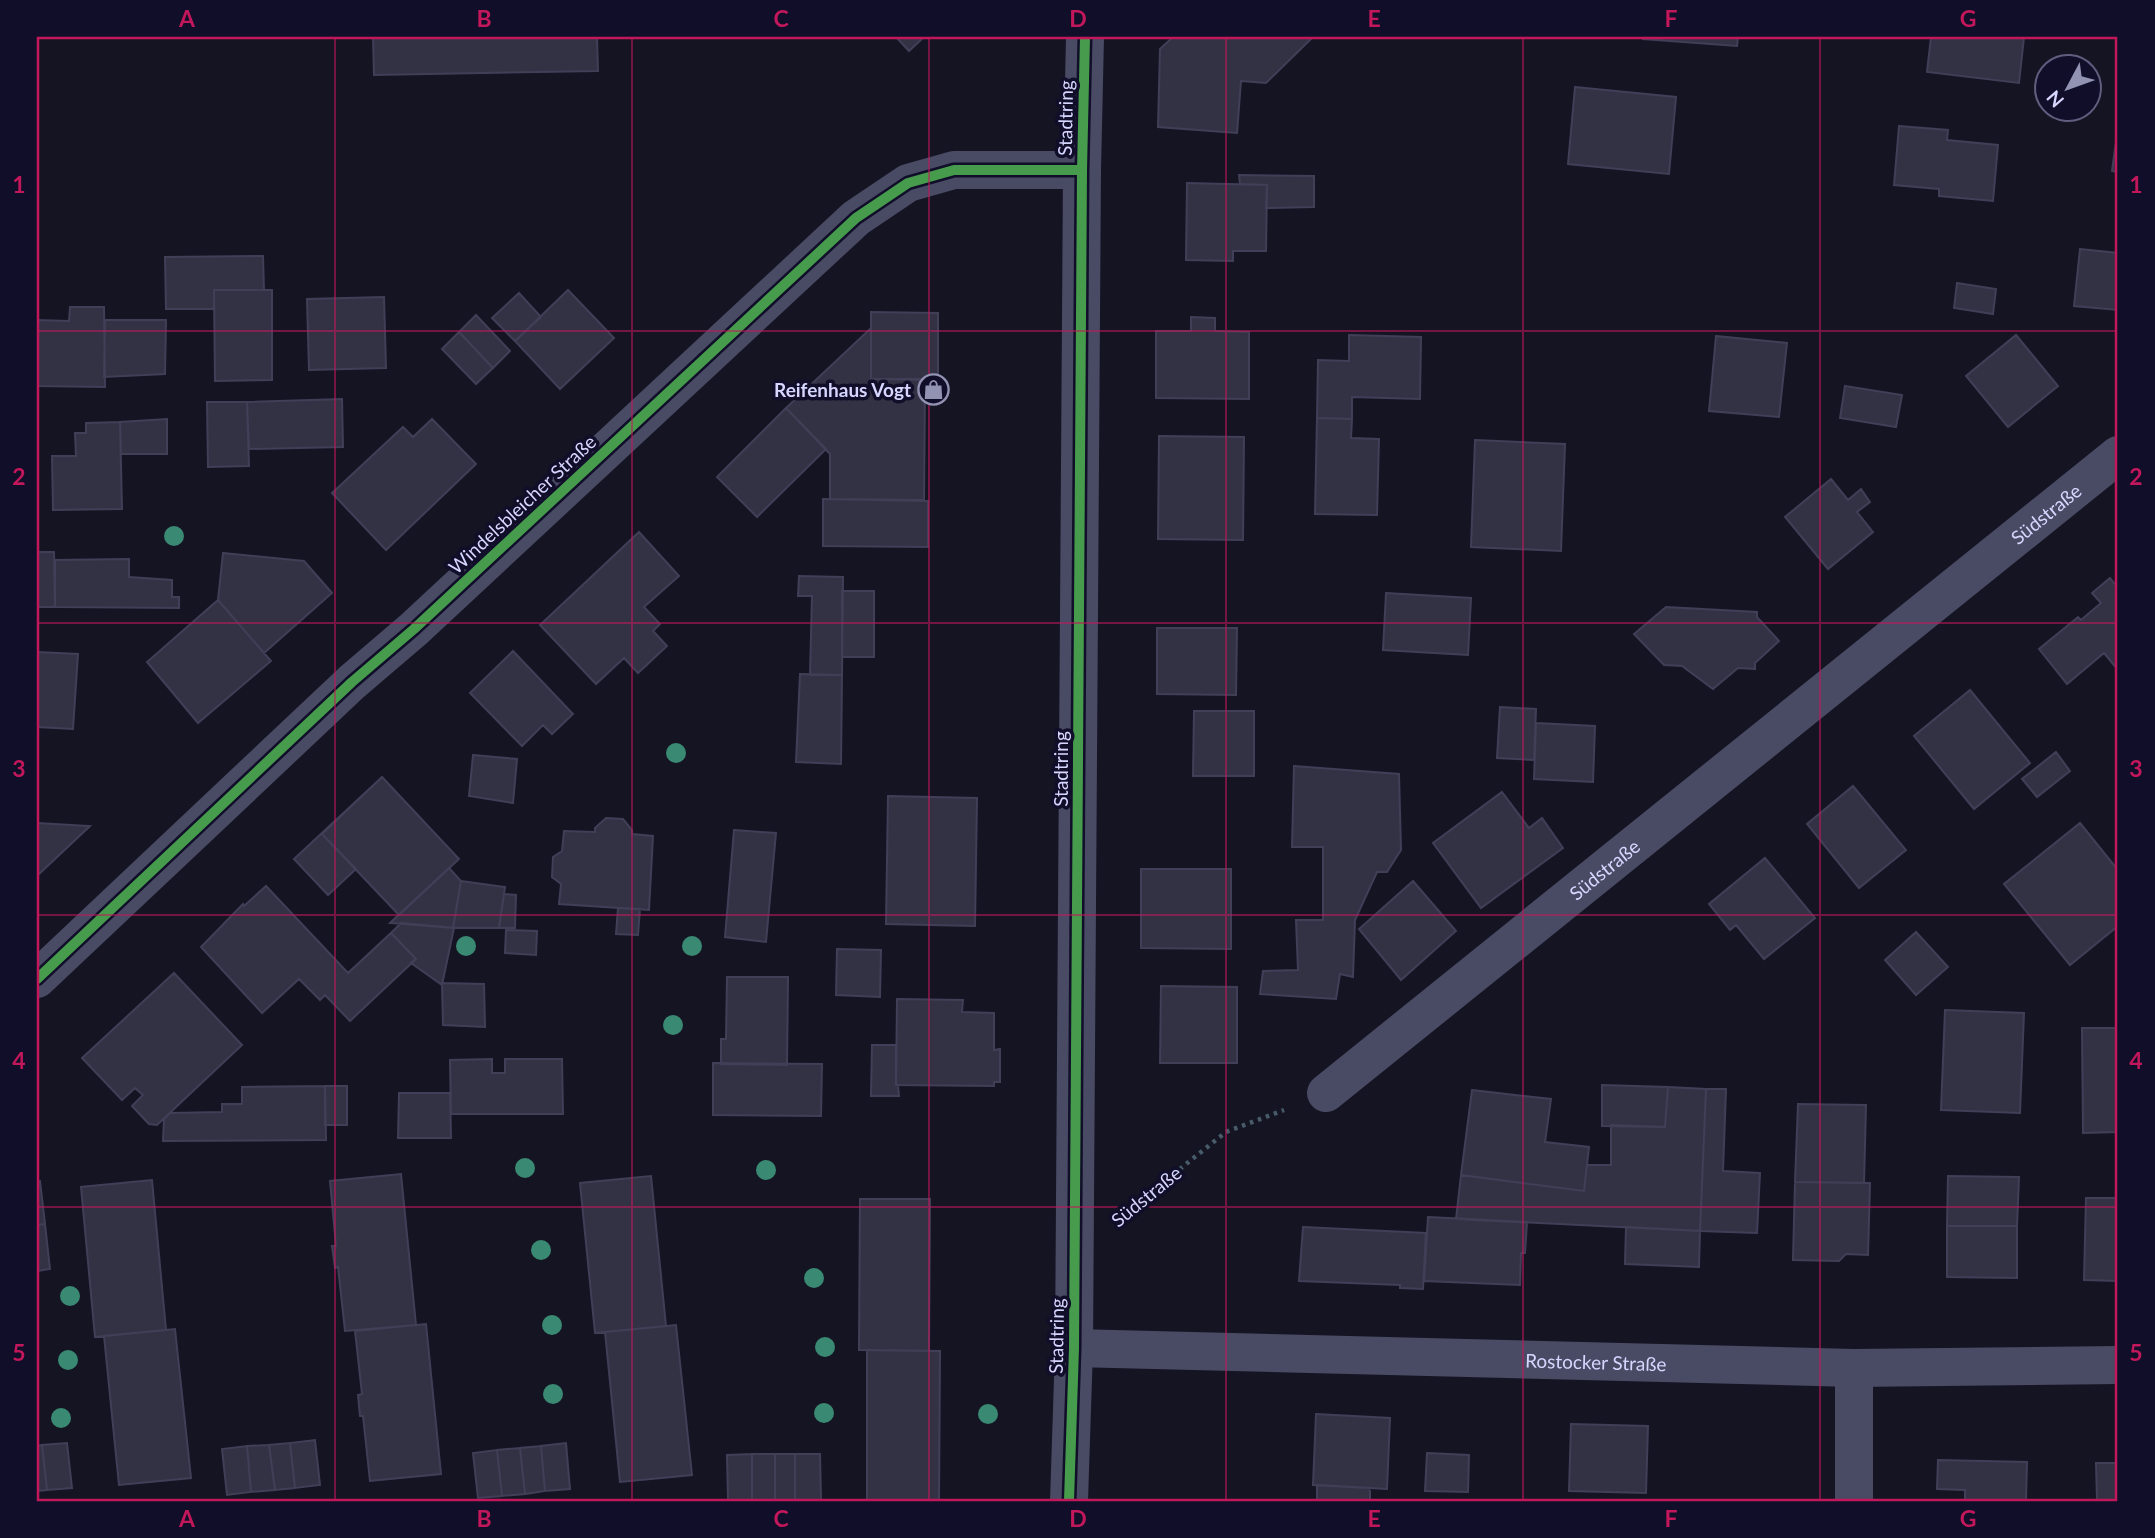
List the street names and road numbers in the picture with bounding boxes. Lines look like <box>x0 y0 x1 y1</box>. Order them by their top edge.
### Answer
street label: Stadtring <box>1053 80 1077 156</box>
street label: Windelsbleicher Straße <box>444 430 600 578</box>
street label: Südstraße <box>2006 478 2085 549</box>
street label: Stadtring <box>1049 731 1072 807</box>
street label: Südstraße <box>1564 834 1644 904</box>
street label: Südstraße <box>1106 1161 1186 1231</box>
street label: Stadtring <box>1044 1298 1068 1374</box>
street label: Rostocker Straße <box>1525 1348 1667 1375</box>

